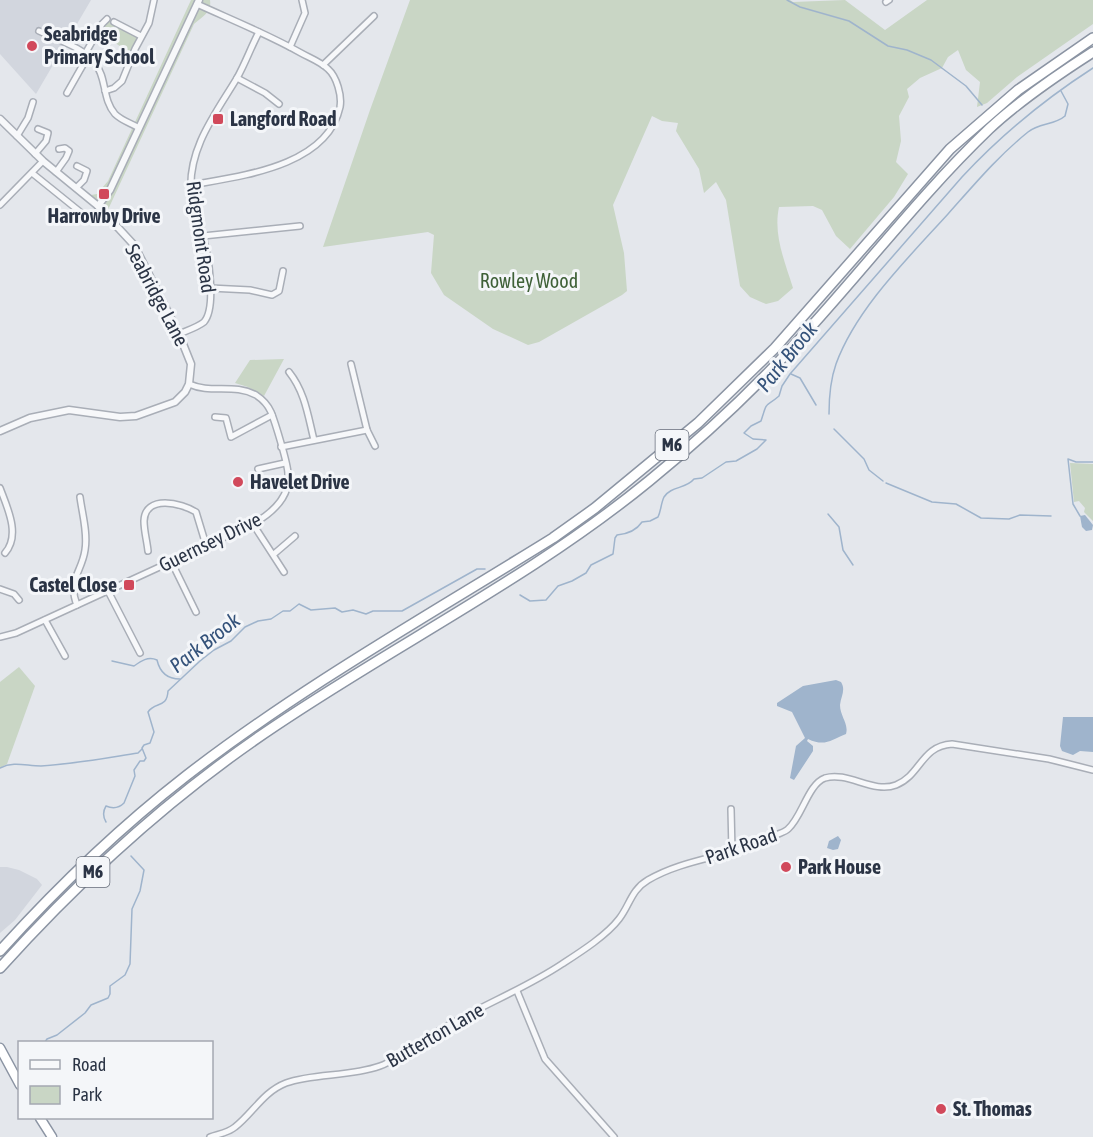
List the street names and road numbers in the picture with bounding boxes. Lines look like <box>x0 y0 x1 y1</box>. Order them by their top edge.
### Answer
street label: Ridgmont Road <box>182 179 221 294</box>
street label: Seabridge Lane <box>121 240 194 350</box>
road number: M6 <box>656 430 688 460</box>
street label: Guernsey Drive <box>155 507 265 576</box>
street label: Park Road <box>702 823 780 869</box>
road number: M6 <box>76 857 110 887</box>
street label: Butterton Lane <box>382 997 487 1072</box>

